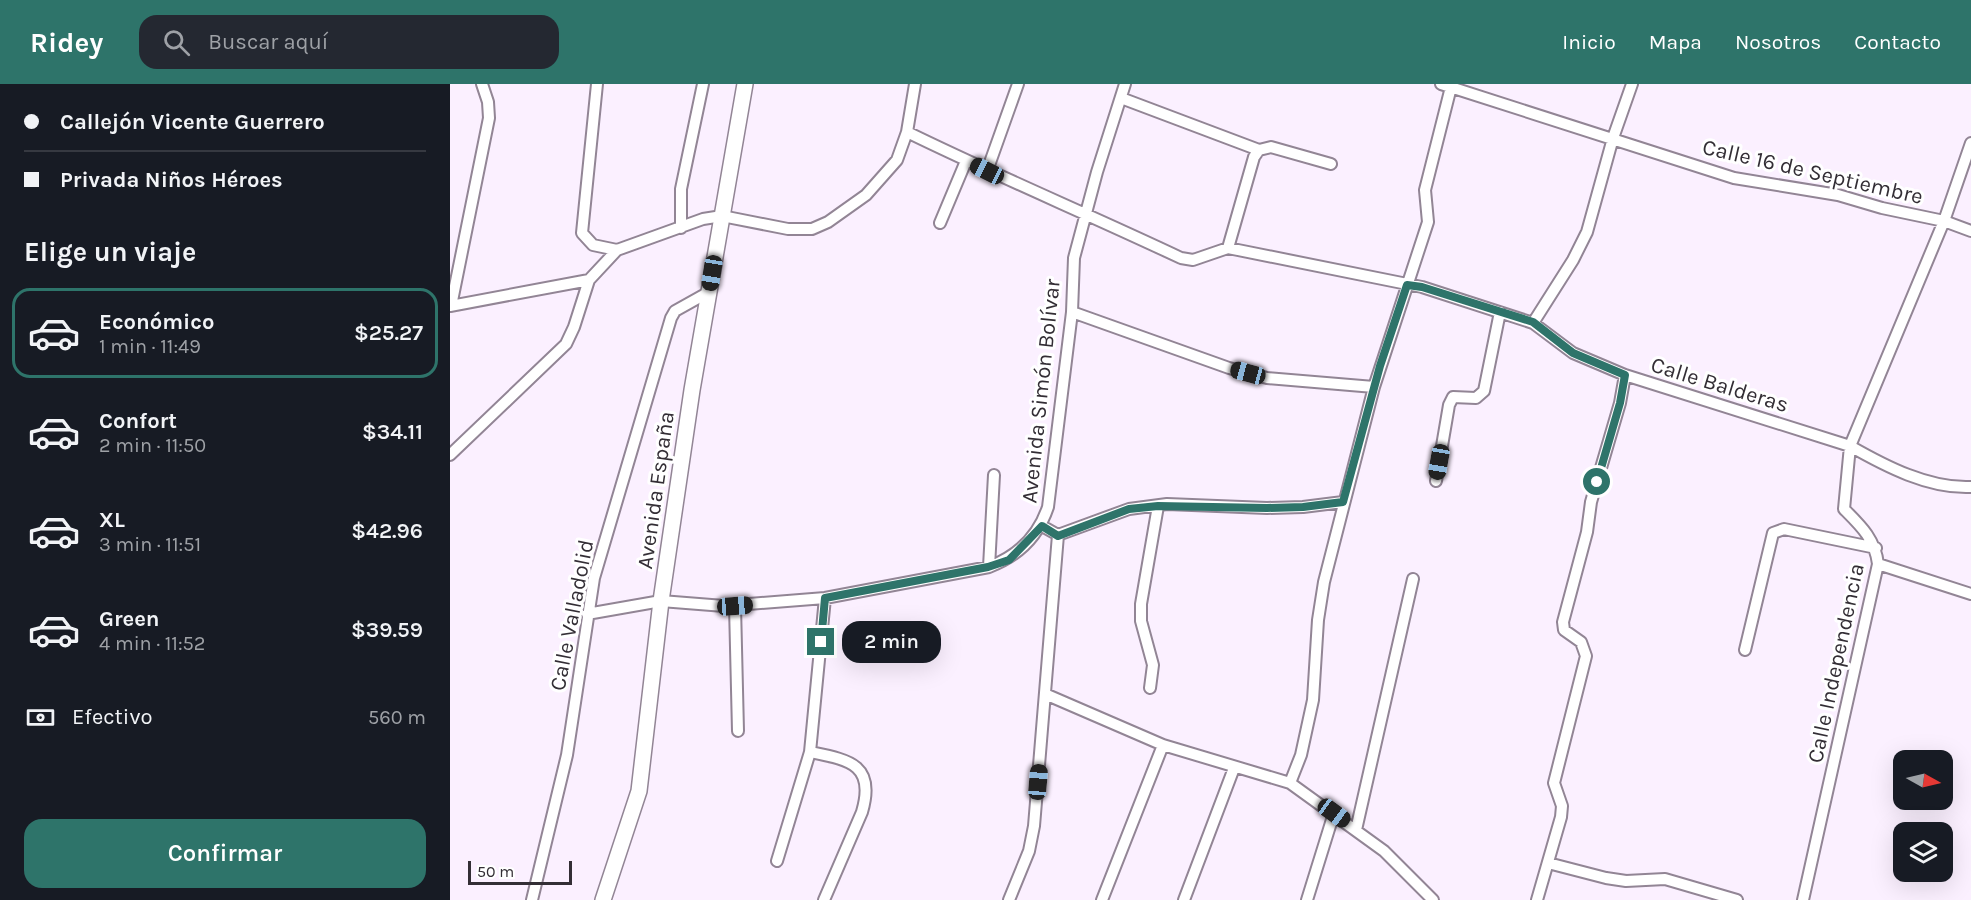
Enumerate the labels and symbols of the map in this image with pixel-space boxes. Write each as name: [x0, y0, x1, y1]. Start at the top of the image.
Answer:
street label: Calle 16 de Septiembre: [1700, 134, 1926, 210]
car: [967, 155, 1007, 187]
car: [700, 254, 724, 292]
street label: Avenida Simón Bolívar: [1016, 278, 1066, 504]
street label: Calle Balderas: [1648, 352, 1792, 418]
car: [1228, 360, 1268, 386]
street label: Avenida España: [632, 410, 680, 571]
car: [1427, 443, 1451, 481]
route start: [1583, 468, 1610, 495]
street label: Calle Valladolid: [545, 537, 599, 693]
street label: Calle Independencia: [1802, 561, 1870, 765]
car: [716, 596, 754, 616]
callout: 2 min: [842, 621, 941, 663]
route end: [807, 628, 834, 655]
north arrow: [1893, 750, 1953, 810]
car: [1027, 763, 1049, 801]
car: [1314, 795, 1354, 831]
scale bar: [468, 858, 572, 886]

